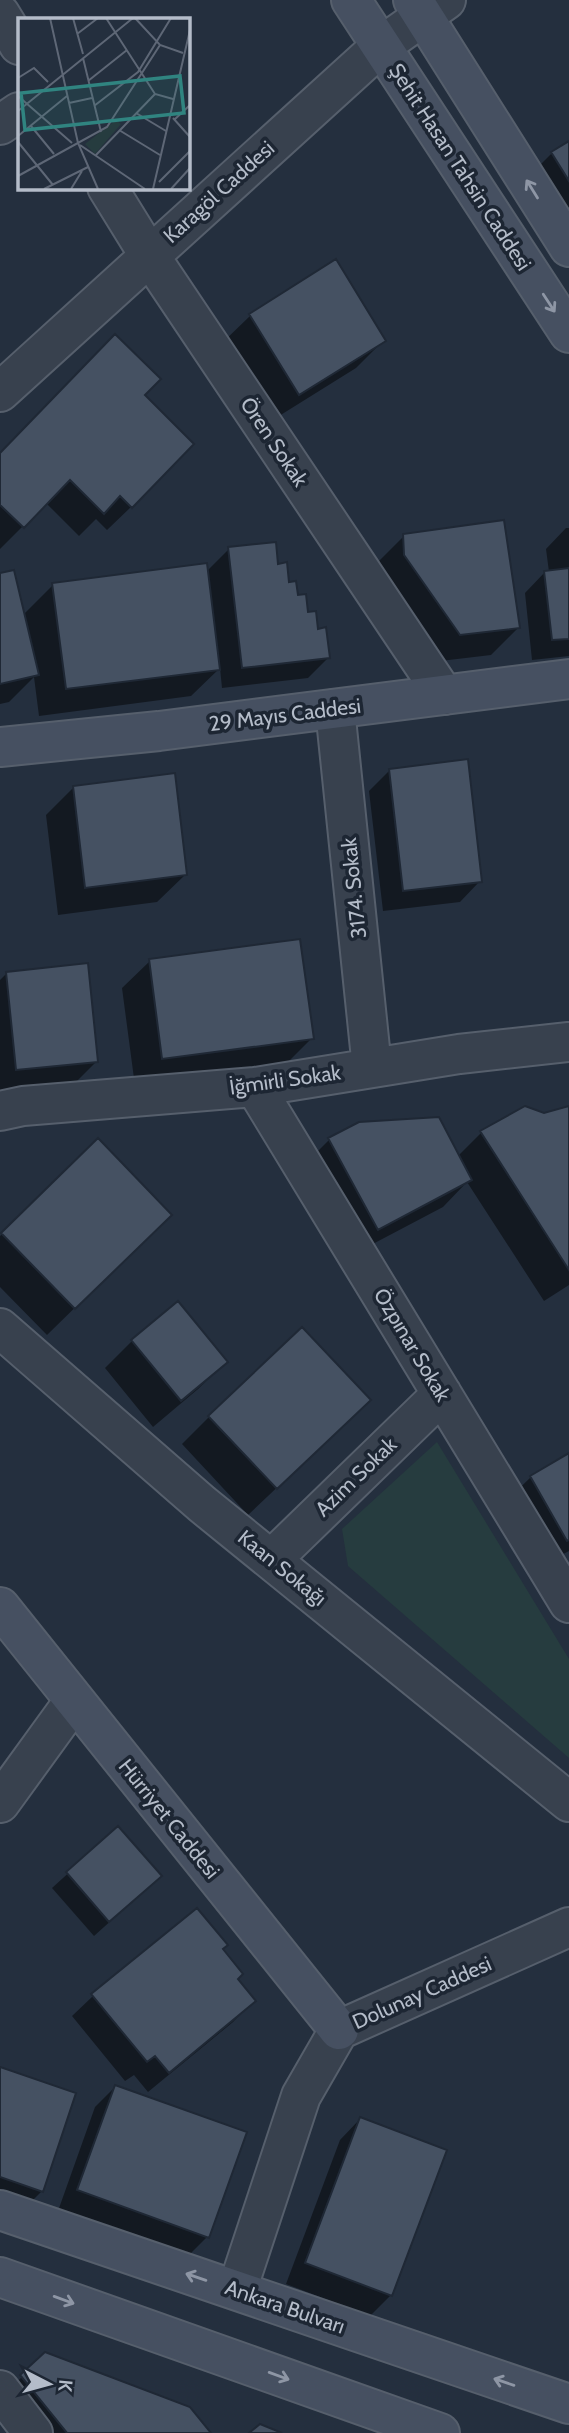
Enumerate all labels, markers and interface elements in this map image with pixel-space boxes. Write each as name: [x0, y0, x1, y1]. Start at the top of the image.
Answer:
inset map: [18, 18, 189, 189]
street label: Şehit Hasan Tahsin Caddesi: [384, 59, 537, 275]
street label: Karagöl Caddesi: [158, 135, 279, 248]
one-way arrow: [525, 180, 540, 199]
one-way arrow: [542, 293, 557, 312]
street label: Ören Sokak: [235, 392, 314, 492]
street label: 29 Mayıs Caddesi: [208, 693, 362, 736]
street label: 3174. Sokak: [336, 836, 371, 940]
street label: İğmirli Sokak: [228, 1059, 343, 1100]
street label: Özpınar Sokak: [369, 1283, 456, 1406]
street label: Azim Sokak: [310, 1431, 402, 1521]
street label: Kaan Sokağı: [233, 1524, 332, 1611]
street label: Hürriyet Caddesi: [114, 1754, 225, 1883]
street label: Dolunay Caddesi: [348, 1951, 495, 2034]
one-way arrow: [186, 2270, 208, 2282]
street label: Ankara Bulvarı: [222, 2274, 348, 2339]
one-way arrow: [53, 2294, 75, 2307]
north arrow: [14, 2349, 84, 2419]
one-way arrow: [267, 2371, 289, 2383]
one-way arrow: [494, 2375, 516, 2387]
text: K: [53, 2379, 77, 2393]

